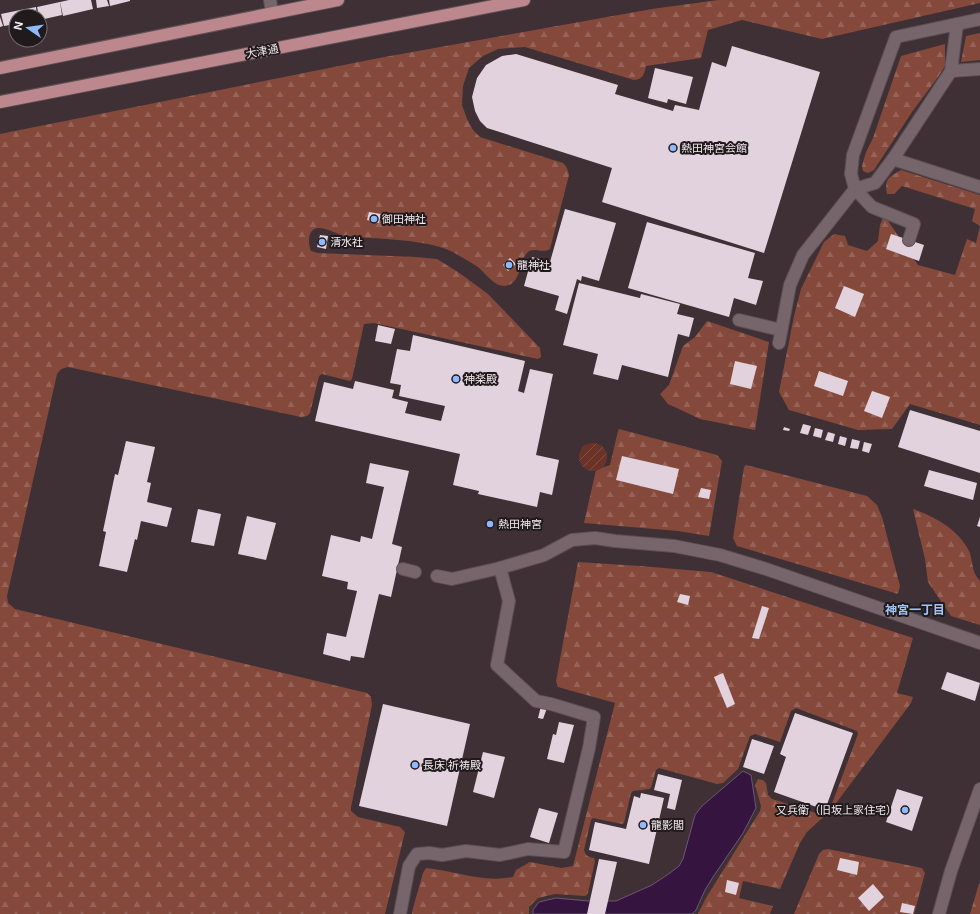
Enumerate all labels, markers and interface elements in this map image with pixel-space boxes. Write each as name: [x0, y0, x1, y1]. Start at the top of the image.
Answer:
north arrow: [8, 8, 48, 48]
text: N: [10, 20, 26, 31]
street label: 大津通: [244, 41, 280, 61]
place label: 熱田神宮会館: [681, 141, 747, 155]
marker: 熱田神宮会館: [668, 143, 678, 153]
place label: 御田神社: [381, 212, 426, 226]
marker: 御田神社: [369, 214, 379, 224]
place label: 清水社: [330, 235, 363, 249]
marker: 清水社: [317, 237, 327, 247]
place label: 龍神社: [517, 258, 550, 272]
marker: 龍神社: [504, 260, 514, 270]
place label: 神楽殿: [464, 372, 497, 386]
marker: 神楽殿: [451, 374, 461, 384]
place label: 熱田神宮: [498, 517, 542, 531]
marker: 熱田神宮: [485, 519, 495, 529]
district label: 神宮一丁目: [885, 602, 945, 617]
place label: 長床 祈祷殿: [423, 758, 481, 772]
marker: 長床 祈祷殿: [410, 760, 420, 770]
place label: 又兵衛（旧坂上家住宅）: [776, 803, 897, 817]
marker: 又兵衛（旧坂上家住宅）: [900, 805, 910, 815]
place label: 龍影閣: [651, 818, 684, 832]
marker: 龍影閣: [638, 820, 648, 830]

